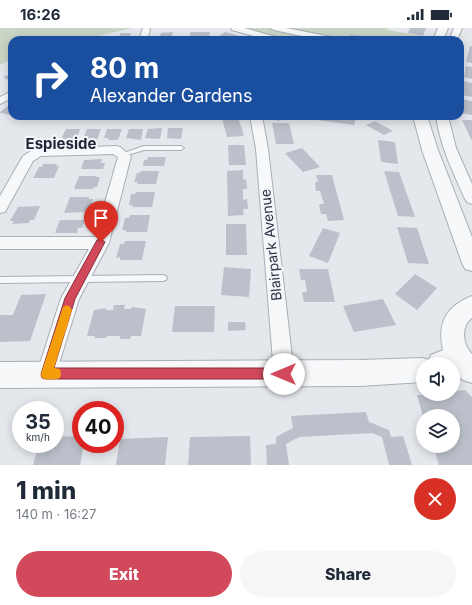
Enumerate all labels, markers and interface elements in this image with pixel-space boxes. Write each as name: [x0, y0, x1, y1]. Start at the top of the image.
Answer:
text: 16:26: [20, 5, 60, 24]
text: 80 m: [90, 51, 159, 85]
icon: right: [24, 52, 76, 104]
text: Alexander Gardens: [90, 85, 252, 106]
district label: Espieside: [26, 134, 96, 153]
street label: Blairpark Avenue: [256, 188, 285, 302]
pin: [84, 201, 118, 242]
icon: arrive: [90, 207, 112, 229]
position arrow: [263, 353, 305, 395]
map controls: [416, 357, 460, 453]
button: sound: [416, 357, 460, 401]
speed limit sign: 40: [72, 401, 124, 453]
button: layers: [416, 409, 460, 453]
text: 35: [25, 410, 51, 434]
text: km/h: [26, 431, 50, 443]
text: 1 min: [16, 476, 76, 505]
button: close: [414, 478, 456, 520]
text: 140 m · 16:27: [16, 506, 96, 522]
button: Exit: [16, 551, 232, 597]
button: Share: [240, 551, 456, 597]

